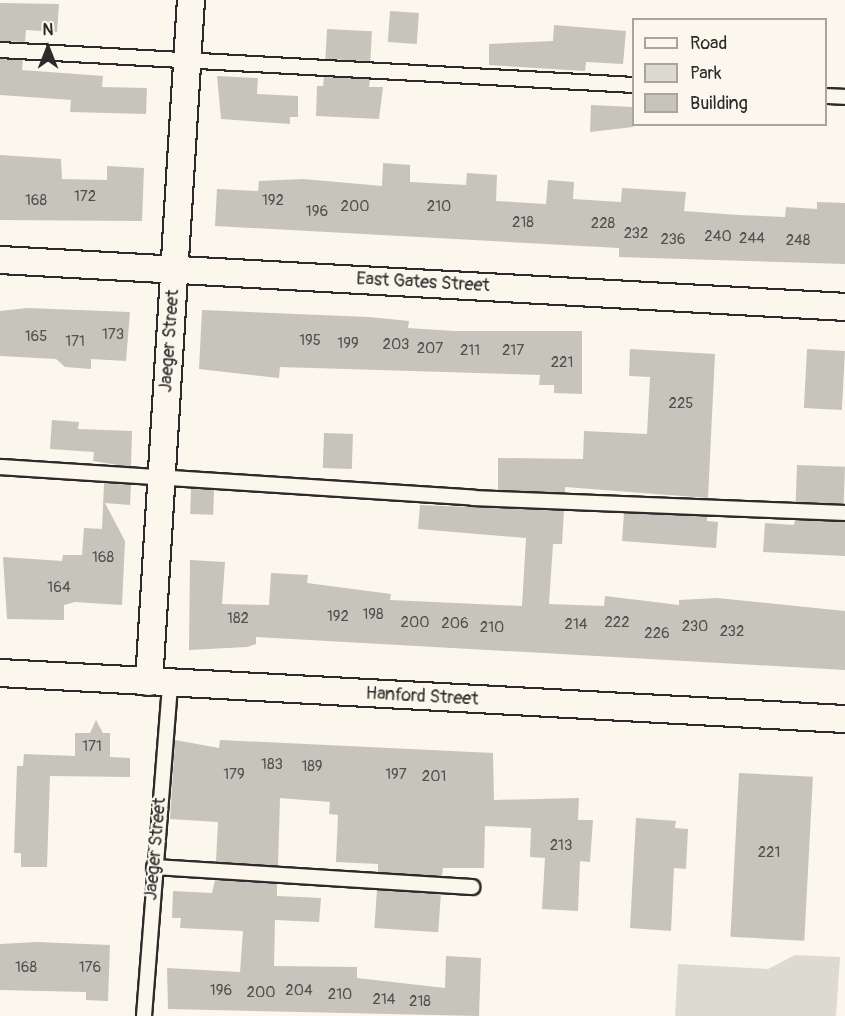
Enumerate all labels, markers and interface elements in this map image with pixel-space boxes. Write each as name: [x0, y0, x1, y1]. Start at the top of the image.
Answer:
north arrow: [18, 18, 78, 78]
legend: [632, 18, 827, 126]
text: N: [43, 20, 53, 40]
text: Road: [690, 32, 727, 55]
text: Park: [690, 62, 722, 85]
text: Building: [690, 92, 748, 115]
house number: 172: [74, 188, 96, 206]
house number: 168: [25, 192, 47, 210]
house number: 192: [262, 192, 284, 210]
house number: 200: [341, 198, 369, 216]
house number: 210: [427, 198, 451, 216]
house number: 196: [306, 203, 328, 221]
house number: 218: [512, 214, 534, 232]
house number: 228: [591, 215, 615, 233]
house number: 232: [624, 225, 648, 243]
house number: 240: [704, 228, 732, 246]
house number: 244: [739, 230, 765, 248]
house number: 236: [660, 231, 686, 249]
house number: 248: [786, 232, 810, 250]
street label: East Gates Street: [356, 269, 490, 297]
street label: Jaeger Street: [156, 289, 184, 393]
house number: 173: [102, 326, 124, 344]
house number: 165: [25, 328, 47, 346]
house number: 195: [299, 332, 321, 350]
house number: 171: [65, 333, 85, 351]
house number: 199: [337, 335, 359, 353]
house number: 203: [383, 336, 409, 354]
house number: 207: [417, 340, 443, 358]
house number: 211: [460, 342, 480, 360]
house number: 217: [502, 342, 524, 360]
house number: 221: [551, 354, 573, 372]
house number: 225: [669, 395, 693, 413]
house number: 168: [92, 549, 114, 567]
house number: 164: [47, 579, 71, 597]
house number: 198: [362, 606, 384, 624]
house number: 192: [327, 608, 349, 626]
house number: 182: [227, 610, 249, 628]
house number: 200: [401, 614, 429, 632]
house number: 222: [604, 614, 630, 632]
house number: 206: [441, 615, 469, 633]
house number: 214: [565, 616, 587, 634]
house number: 230: [682, 618, 708, 636]
house number: 210: [480, 619, 504, 637]
house number: 232: [720, 623, 744, 641]
house number: 226: [644, 625, 670, 643]
street label: Hanford Street: [365, 683, 479, 711]
house number: 171: [82, 738, 102, 756]
house number: 183: [261, 756, 283, 774]
house number: 189: [301, 758, 323, 776]
house number: 179: [223, 766, 245, 784]
house number: 197: [385, 766, 407, 784]
house number: 201: [422, 768, 446, 786]
street label: Jaeger Street: [141, 797, 171, 901]
house number: 213: [550, 837, 572, 855]
house number: 221: [758, 844, 780, 862]
house number: 168: [15, 959, 37, 977]
house number: 176: [79, 959, 101, 977]
house number: 196: [210, 982, 232, 1000]
house number: 204: [285, 982, 313, 1000]
house number: 200: [247, 984, 275, 1002]
house number: 210: [328, 986, 352, 1004]
house number: 214: [373, 991, 395, 1009]
house number: 218: [409, 993, 431, 1011]

